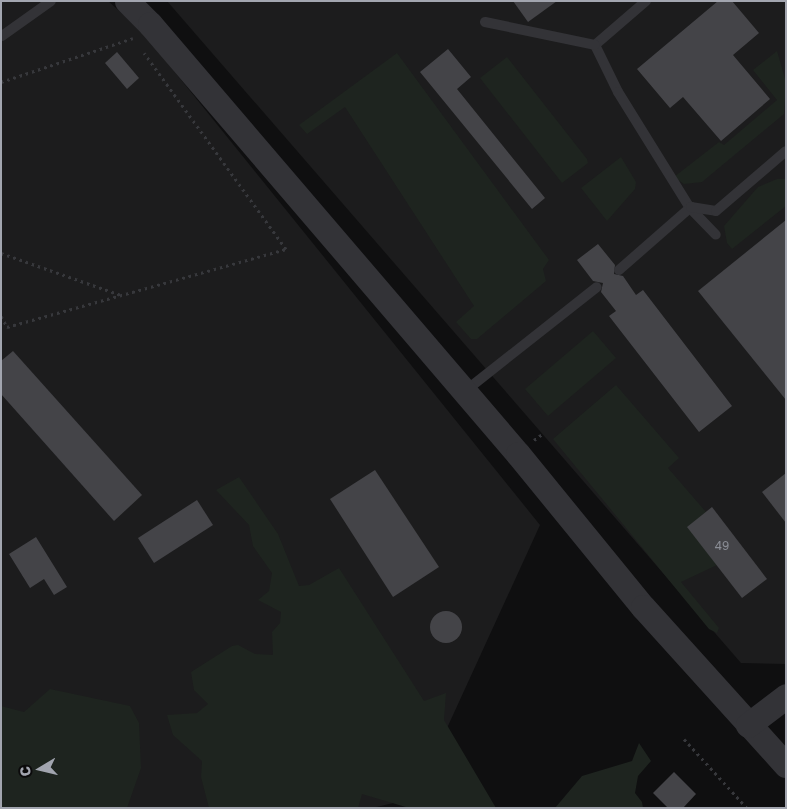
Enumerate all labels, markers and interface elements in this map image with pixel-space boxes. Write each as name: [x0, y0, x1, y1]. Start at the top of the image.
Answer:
house number: 49: [715, 539, 729, 553]
north arrow: [15, 744, 65, 794]
text: С: [16, 765, 34, 778]

